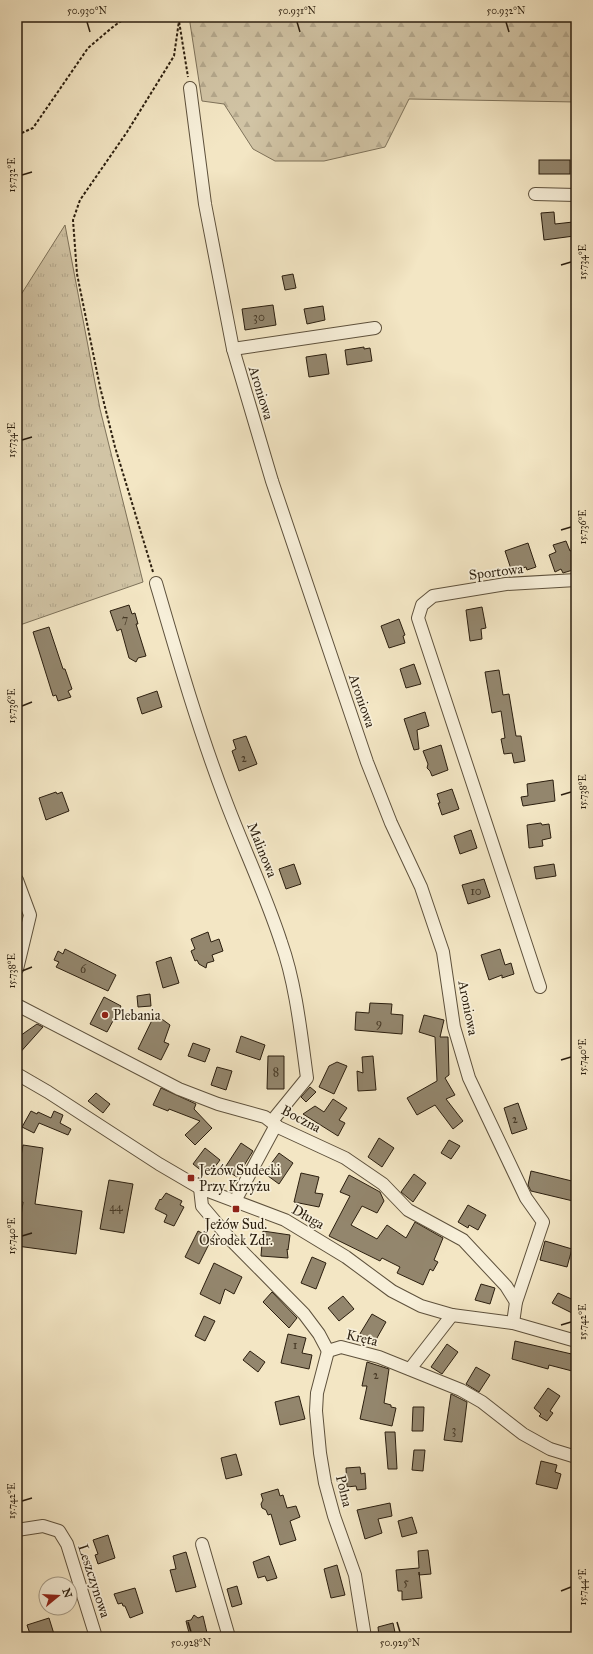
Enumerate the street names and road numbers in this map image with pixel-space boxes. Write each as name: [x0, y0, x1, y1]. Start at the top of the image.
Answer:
street label: Aroniowa: [244, 363, 277, 422]
street label: Sportowa: [468, 560, 524, 584]
street label: Aroniowa: [345, 671, 379, 730]
street label: Malinowa: [243, 820, 281, 880]
street label: Aroniowa: [454, 978, 482, 1037]
street label: Boczna: [278, 1102, 324, 1136]
street label: Długa: [289, 1201, 327, 1233]
street label: Kręta: [345, 1326, 379, 1350]
street label: Polna: [332, 1473, 356, 1509]
street label: Leszczynowa: [74, 1542, 114, 1620]

